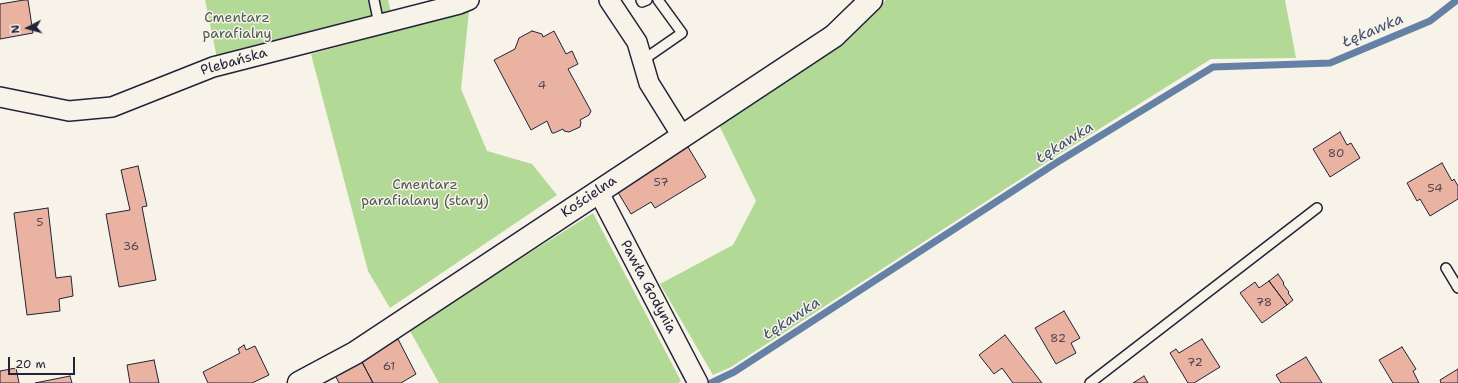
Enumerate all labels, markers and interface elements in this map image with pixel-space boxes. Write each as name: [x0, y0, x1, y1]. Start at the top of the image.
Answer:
north arrow: [8, 8, 48, 48]
park label: Cmentarz parafialny: [202, 10, 272, 42]
water label: Łękawka: [1340, 10, 1406, 52]
text: N: [8, 24, 23, 34]
street label: Plebańska: [199, 44, 269, 80]
house number: 4: [538, 79, 546, 93]
water label: Łękawka: [1033, 118, 1097, 168]
house number: 80: [1328, 147, 1344, 161]
street label: Kościelna: [558, 172, 620, 222]
house number: 57: [653, 176, 669, 190]
park label: Cmentarz parafialany (stary): [361, 177, 489, 210]
house number: 54: [1427, 182, 1443, 196]
house number: 5: [36, 216, 44, 230]
street label: Pawła Godynia: [616, 238, 680, 336]
house number: 36: [123, 240, 139, 254]
water label: Łękawka: [760, 294, 824, 344]
house number: 78: [1256, 296, 1272, 310]
house number: 82: [1050, 332, 1066, 346]
scale bar: [10, 349, 77, 375]
text: 20 m: [15, 356, 46, 372]
house number: 72: [1187, 356, 1203, 370]
house number: 61: [383, 360, 395, 374]

